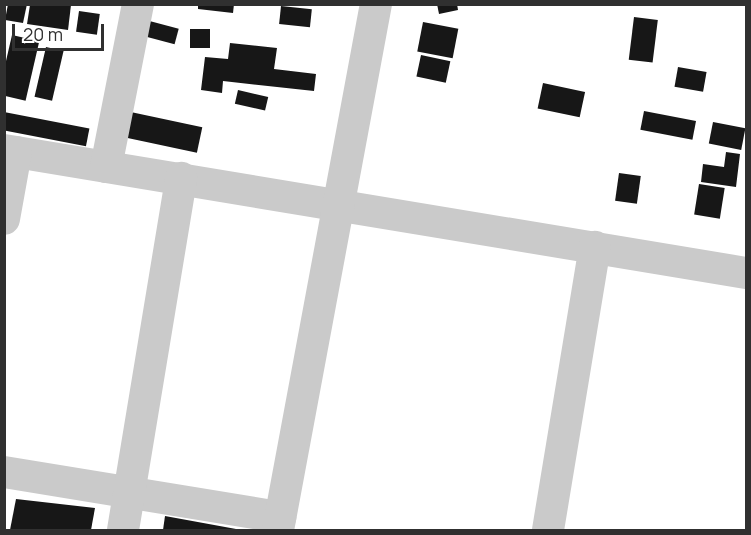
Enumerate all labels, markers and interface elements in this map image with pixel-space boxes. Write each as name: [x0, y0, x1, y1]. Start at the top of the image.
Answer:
scale bar: [15, 12, 106, 50]
text: 20 m: [23, 22, 63, 46]

